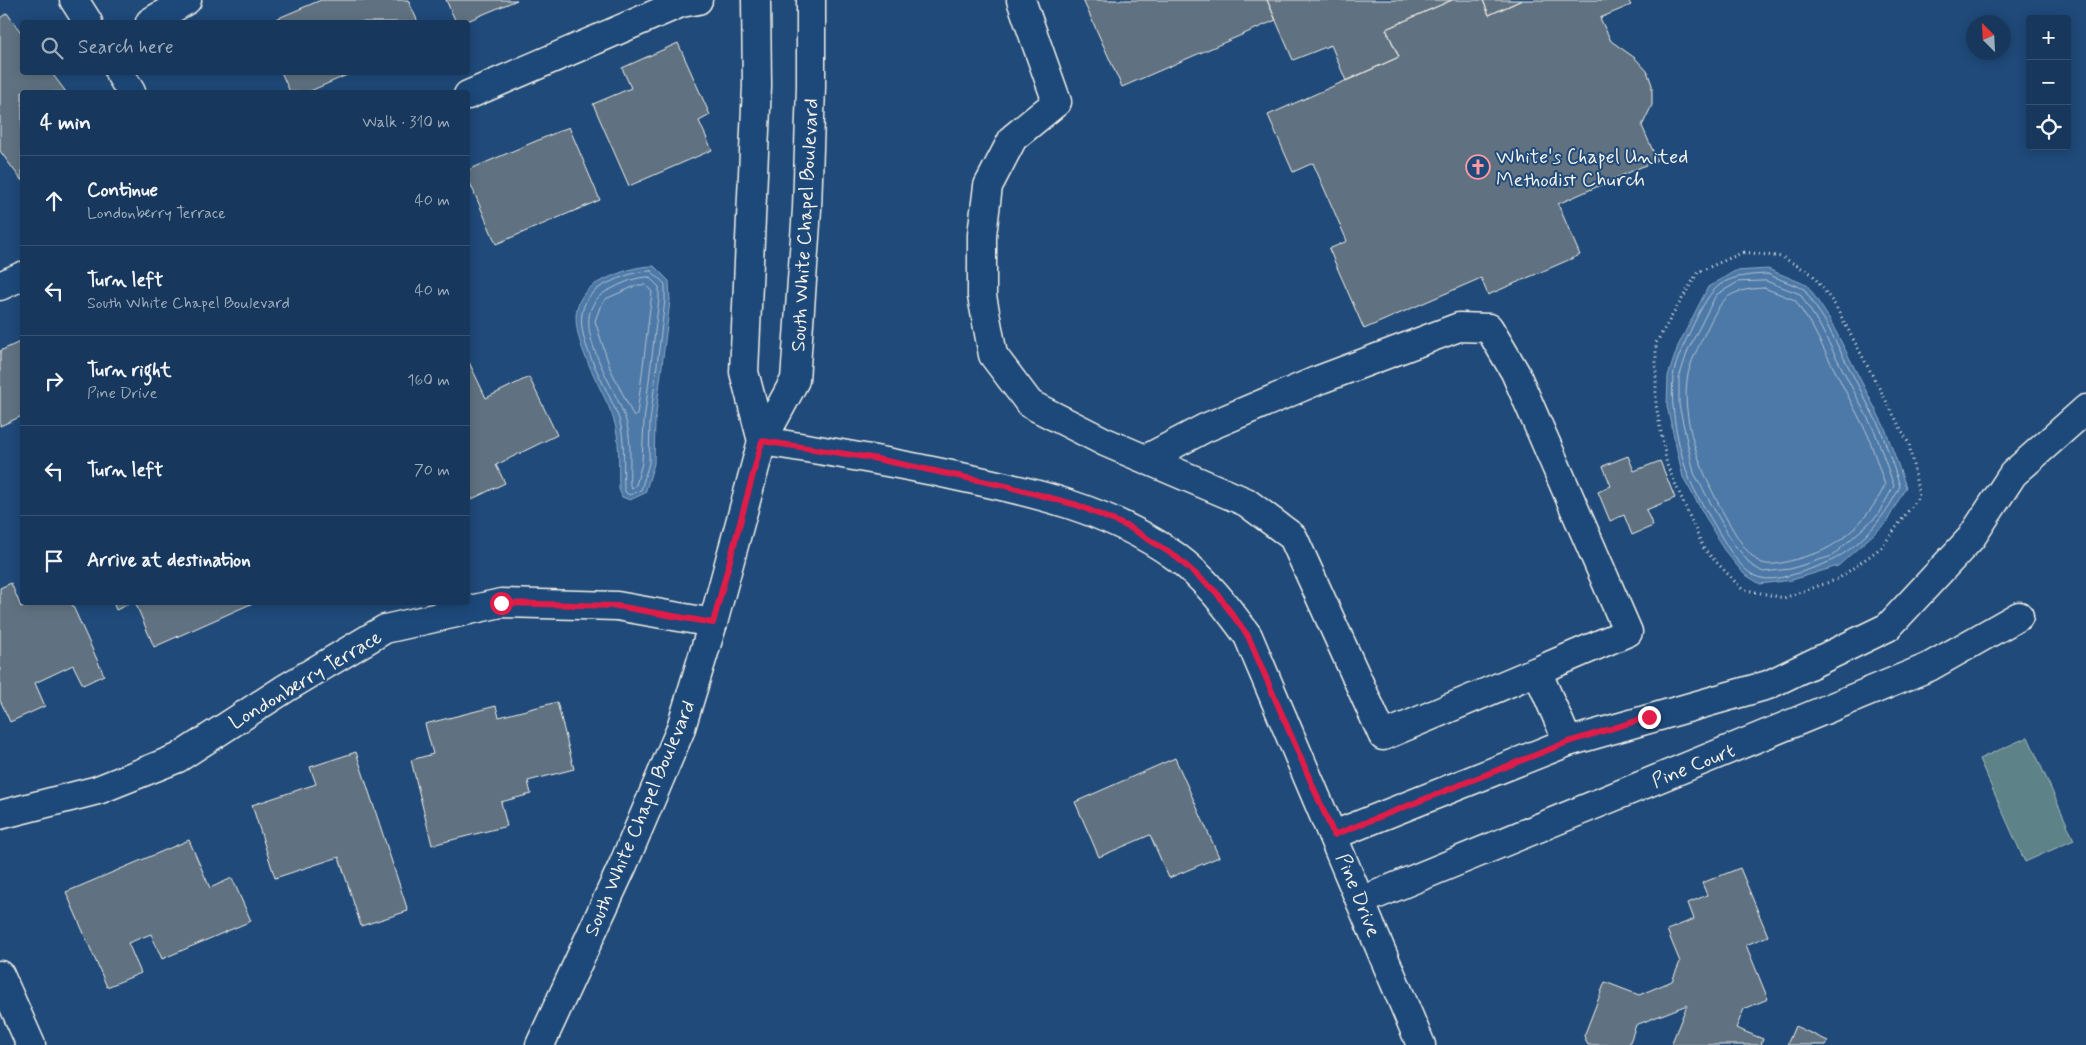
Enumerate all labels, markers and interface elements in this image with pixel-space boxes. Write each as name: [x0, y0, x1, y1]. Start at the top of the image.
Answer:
north arrow: [1966, 15, 2011, 60]
map controls: [2026, 15, 2071, 150]
button: +: [2026, 15, 2071, 60]
search box: [20, 20, 470, 75]
icon: search: [38, 34, 66, 62]
text: Search here: [78, 35, 174, 60]
button: −: [2026, 60, 2071, 105]
street label: South White Chapel Boulevard: [785, 98, 826, 352]
button: locate: [2026, 105, 2071, 150]
text: 4 min: [40, 109, 91, 137]
text: Walk · 310 m: [362, 112, 450, 133]
place label: White's Chapel United Methodist Church: [1496, 144, 1688, 194]
church icon: White's Chapel United Methodist Church: [1465, 154, 1491, 180]
text: Continue: [87, 178, 158, 203]
icon: ahead: [40, 187, 68, 215]
text: 40 m: [414, 190, 450, 211]
text: Londonberry Terrace: [87, 203, 226, 224]
text: Turn left: [87, 268, 163, 293]
icon: left: [40, 277, 68, 305]
text: 40 m: [414, 280, 450, 301]
text: South White Chapel Boulevard: [87, 293, 290, 314]
text: Turn right: [87, 358, 171, 383]
icon: right: [40, 367, 68, 395]
text: 160 m: [407, 370, 450, 391]
text: Pine Drive: [87, 383, 157, 404]
icon: left: [40, 457, 68, 485]
text: Turn left: [87, 458, 163, 483]
text: 70 m: [414, 460, 450, 481]
icon: arrive: [40, 547, 68, 575]
text: Arrive at destination: [87, 548, 251, 573]
route start: [490, 592, 513, 615]
street label: Londonberry Terrace: [224, 624, 387, 737]
street label: South White Chapel Boulevard: [578, 697, 702, 941]
route end: [1638, 706, 1661, 729]
street label: Pine Court: [1648, 738, 1739, 795]
street label: Pine Drive: [1329, 850, 1387, 942]

